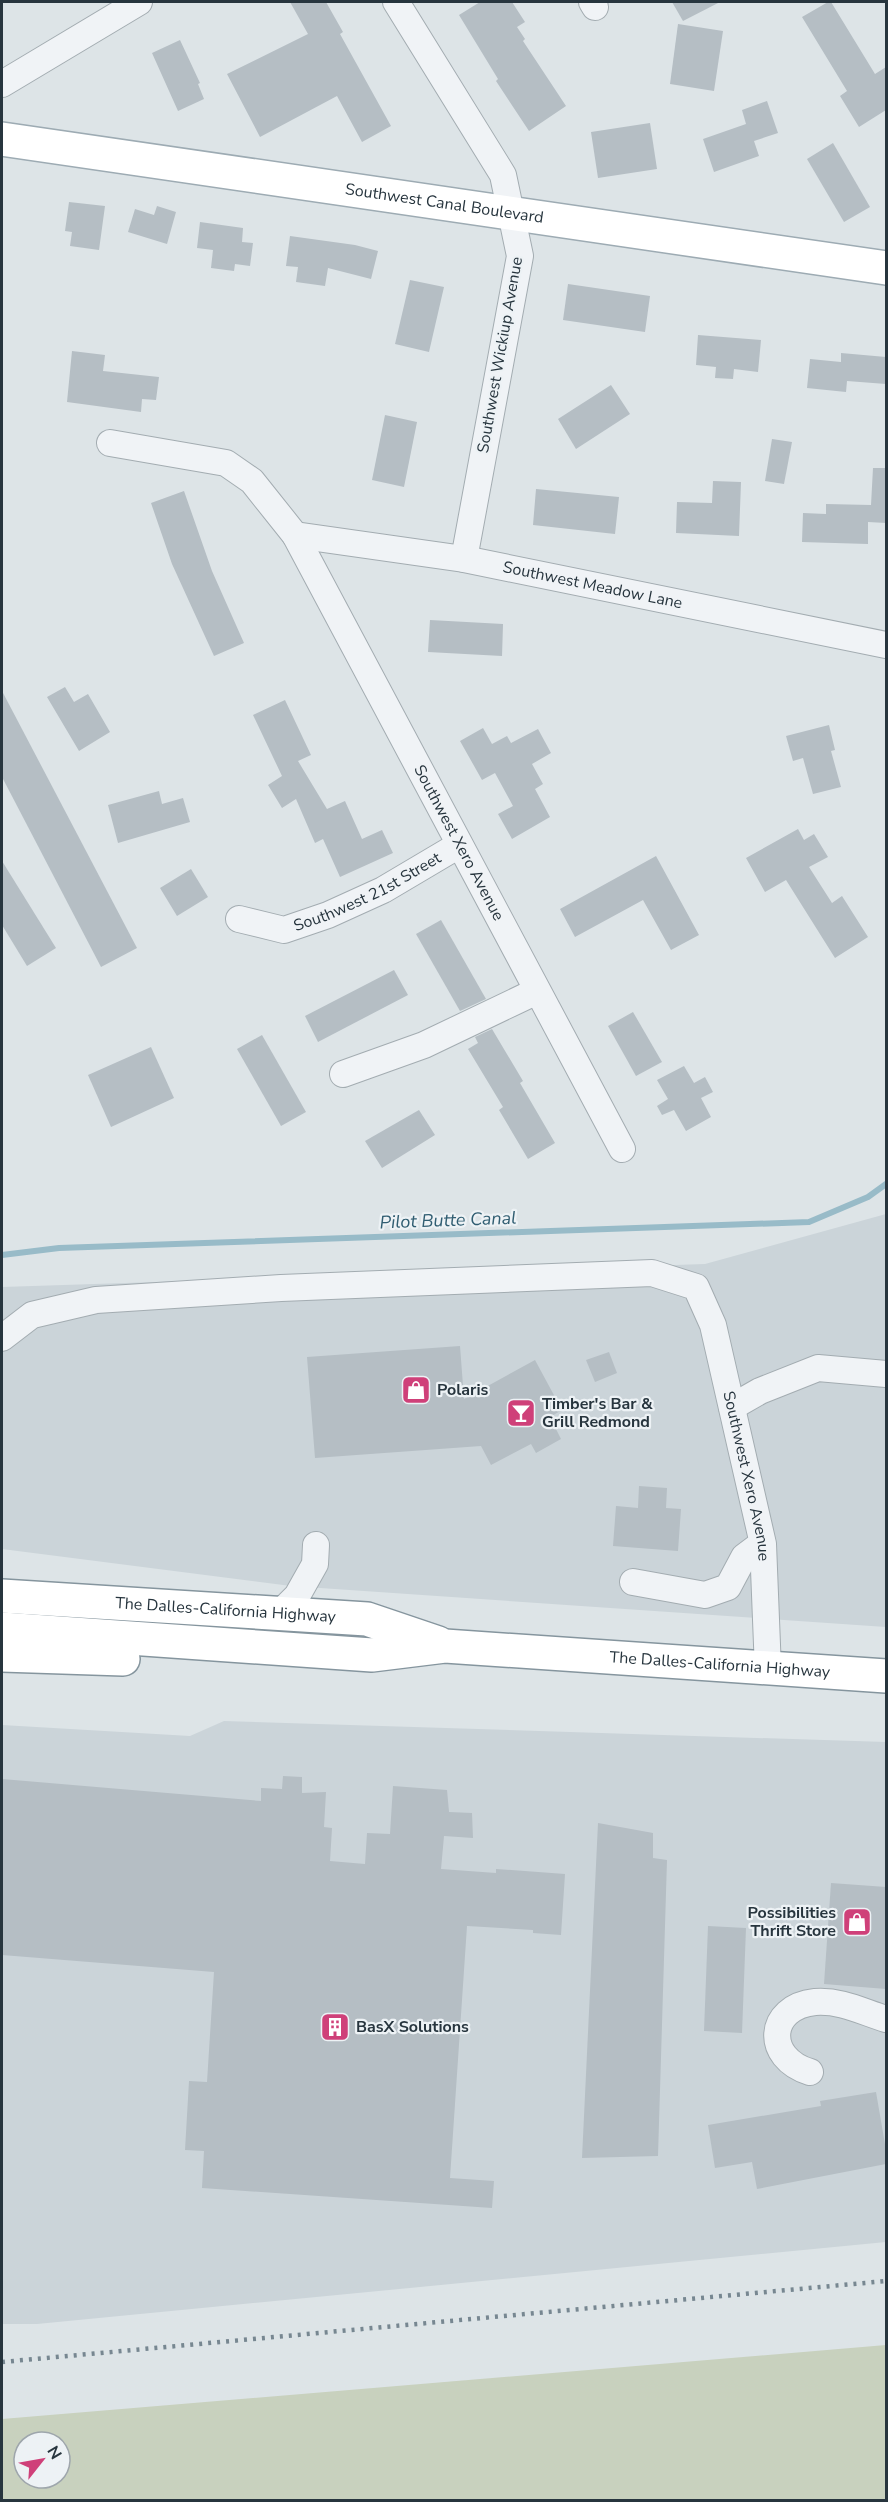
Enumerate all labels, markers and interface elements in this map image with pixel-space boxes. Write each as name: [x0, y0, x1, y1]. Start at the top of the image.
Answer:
street label: Southwest Canal Boulevard: [344, 178, 545, 229]
street label: Southwest Wickiup Avenue: [472, 255, 528, 455]
street label: Southwest Meadow Lane: [501, 556, 684, 614]
street label: Southwest Xero Avenue: [408, 761, 509, 924]
street label: Southwest 21st Street: [291, 847, 445, 937]
water label: Pilot Butte Canal: [379, 1206, 517, 1234]
shop icon: Polaris: [400, 1374, 432, 1406]
place label: Polaris: [437, 1379, 488, 1401]
street label: Southwest Xero Avenue: [717, 1389, 775, 1562]
place label: Timber's Bar & Grill Redmond: [542, 1393, 653, 1433]
bar icon: Timber's Bar & Grill Redmond: [505, 1397, 537, 1429]
street label: The Dalles-California Highway: [115, 1592, 337, 1628]
street label: The Dalles-California Highway: [609, 1646, 832, 1683]
place label: Possibilities Thrift Store: [747, 1902, 836, 1942]
shop icon: Possibilities Thrift Store: [841, 1906, 873, 1938]
building icon: BasX Solutions: [319, 2011, 351, 2043]
place label: BasX Solutions: [356, 2016, 469, 2038]
north arrow: [12, 2430, 72, 2490]
text: N: [41, 2442, 67, 2464]

